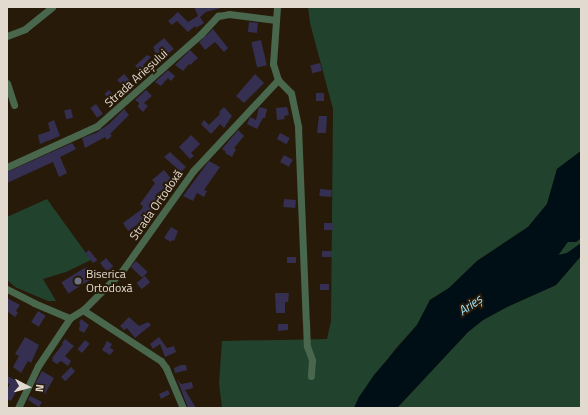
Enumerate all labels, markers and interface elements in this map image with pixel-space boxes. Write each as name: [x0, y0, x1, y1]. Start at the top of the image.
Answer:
street label: Strada Arieșului: [102, 46, 170, 110]
street label: Strada Ortodoxă: [126, 167, 186, 243]
place label: Biserica Ortodoxă: [86, 267, 133, 295]
marker: Biserica Ortodoxă: [73, 276, 83, 286]
water label: Arieș: [455, 291, 485, 319]
north arrow: [8, 367, 48, 407]
text: N: [32, 384, 48, 393]

